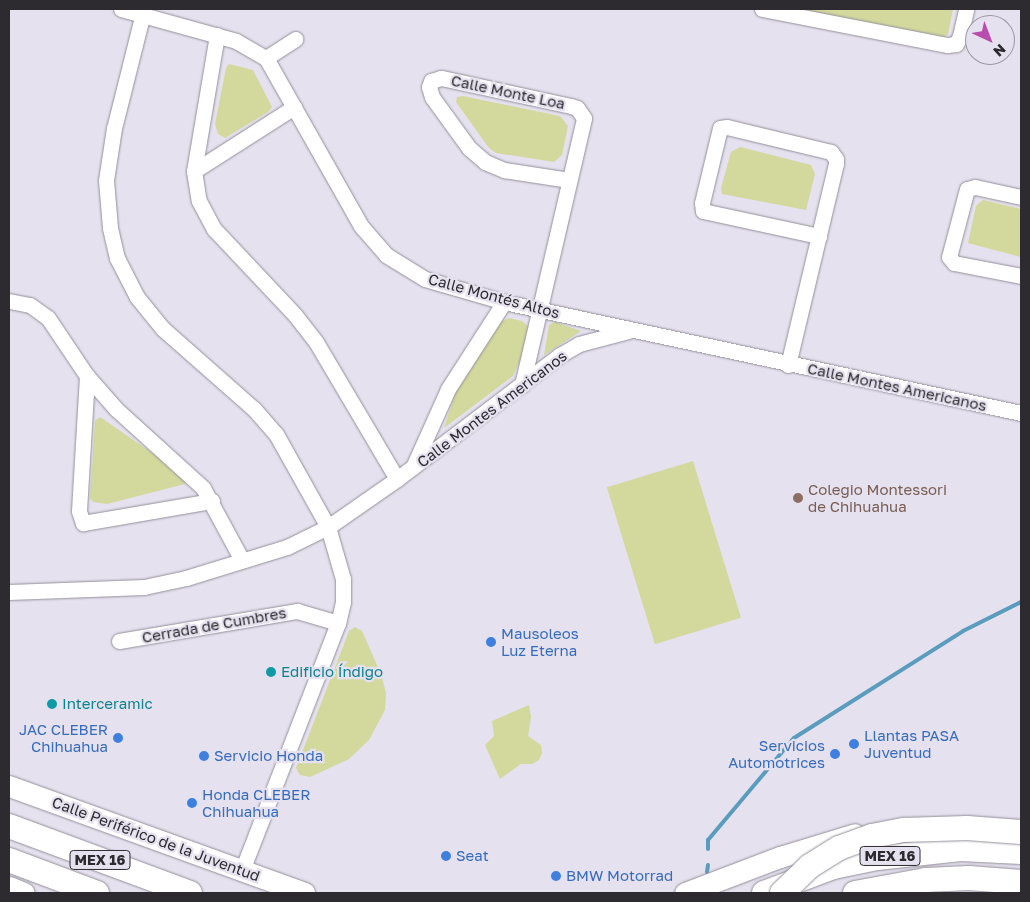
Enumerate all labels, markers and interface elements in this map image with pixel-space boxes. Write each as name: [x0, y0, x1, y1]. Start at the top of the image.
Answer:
north arrow: [965, 15, 1015, 65]
text: N: [990, 41, 1010, 60]
street label: Calle Monte Loa: [449, 71, 567, 113]
street label: Calle Montés Altos: [426, 270, 562, 322]
street label: Calle Montes Americanos: [414, 347, 570, 471]
street label: Calle Montes Americanos: [806, 359, 988, 415]
place label: Colegio Montessori de Chihuahua: [808, 480, 947, 515]
marker: Colegio Montessori de Chihuahua: [792, 492, 804, 504]
street label: Cerrada de Cumbres: [140, 603, 288, 647]
place label: Mausoleos Luz Eterna: [501, 624, 579, 659]
marker: Mausoleos Luz Eterna: [485, 636, 497, 648]
place label: Edificio Índigo: [281, 663, 383, 681]
marker: Edificio Índigo: [265, 666, 277, 678]
place label: Interceramic: [62, 695, 153, 713]
marker: Interceramic: [46, 698, 58, 710]
place label: JAC CLEBER Chihuahua: [19, 720, 108, 755]
place label: Llantas PASA Juventud: [864, 726, 959, 761]
marker: JAC CLEBER Chihuahua: [112, 732, 124, 744]
place label: Servicios Automotrices: [728, 736, 825, 771]
marker: Llantas PASA Juventud: [848, 738, 860, 750]
place label: Servicio Honda: [214, 747, 323, 765]
marker: Servicios Automotrices: [829, 748, 841, 760]
marker: Servicio Honda: [198, 750, 210, 762]
place label: Honda CLEBER Chihuahua: [202, 785, 310, 820]
street label: Calle Periférico de la Juventud: [50, 793, 262, 885]
marker: Honda CLEBER Chihuahua: [186, 797, 198, 809]
road number: MEX 16: [859, 844, 921, 868]
place label: Seat: [456, 847, 489, 865]
road number: MEX 16: [69, 848, 131, 872]
marker: Seat: [440, 850, 452, 862]
place label: BMW Motorrad: [566, 867, 673, 885]
marker: BMW Motorrad: [550, 870, 562, 882]

